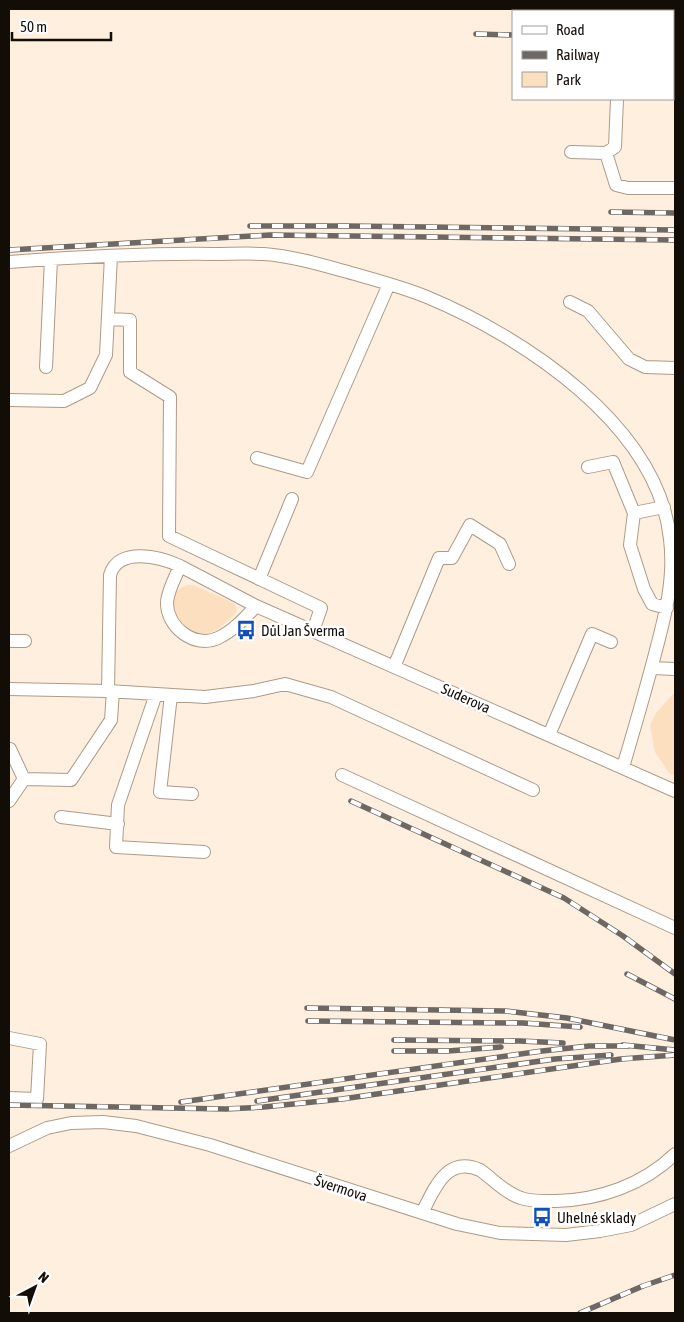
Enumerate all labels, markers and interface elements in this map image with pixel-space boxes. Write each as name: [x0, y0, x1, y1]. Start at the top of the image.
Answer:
scale bar: [12, 10, 111, 42]
legend: [512, 10, 674, 100]
text: 50 m: [20, 18, 47, 35]
text: Road: [556, 21, 585, 38]
text: Railway: [556, 46, 600, 63]
text: Park: [556, 71, 581, 88]
bus stop icon: Důl Jan Šverma: [235, 619, 257, 641]
place label: Důl Jan Šverma: [261, 622, 345, 639]
street label: Suderova: [439, 680, 493, 716]
street label: Švermova: [313, 1172, 369, 1204]
bus stop icon: Uhelné sklady: [531, 1206, 553, 1228]
place label: Uhelné sklady: [557, 1209, 636, 1226]
north arrow: [10, 1262, 60, 1312]
text: N: [35, 1268, 52, 1286]

